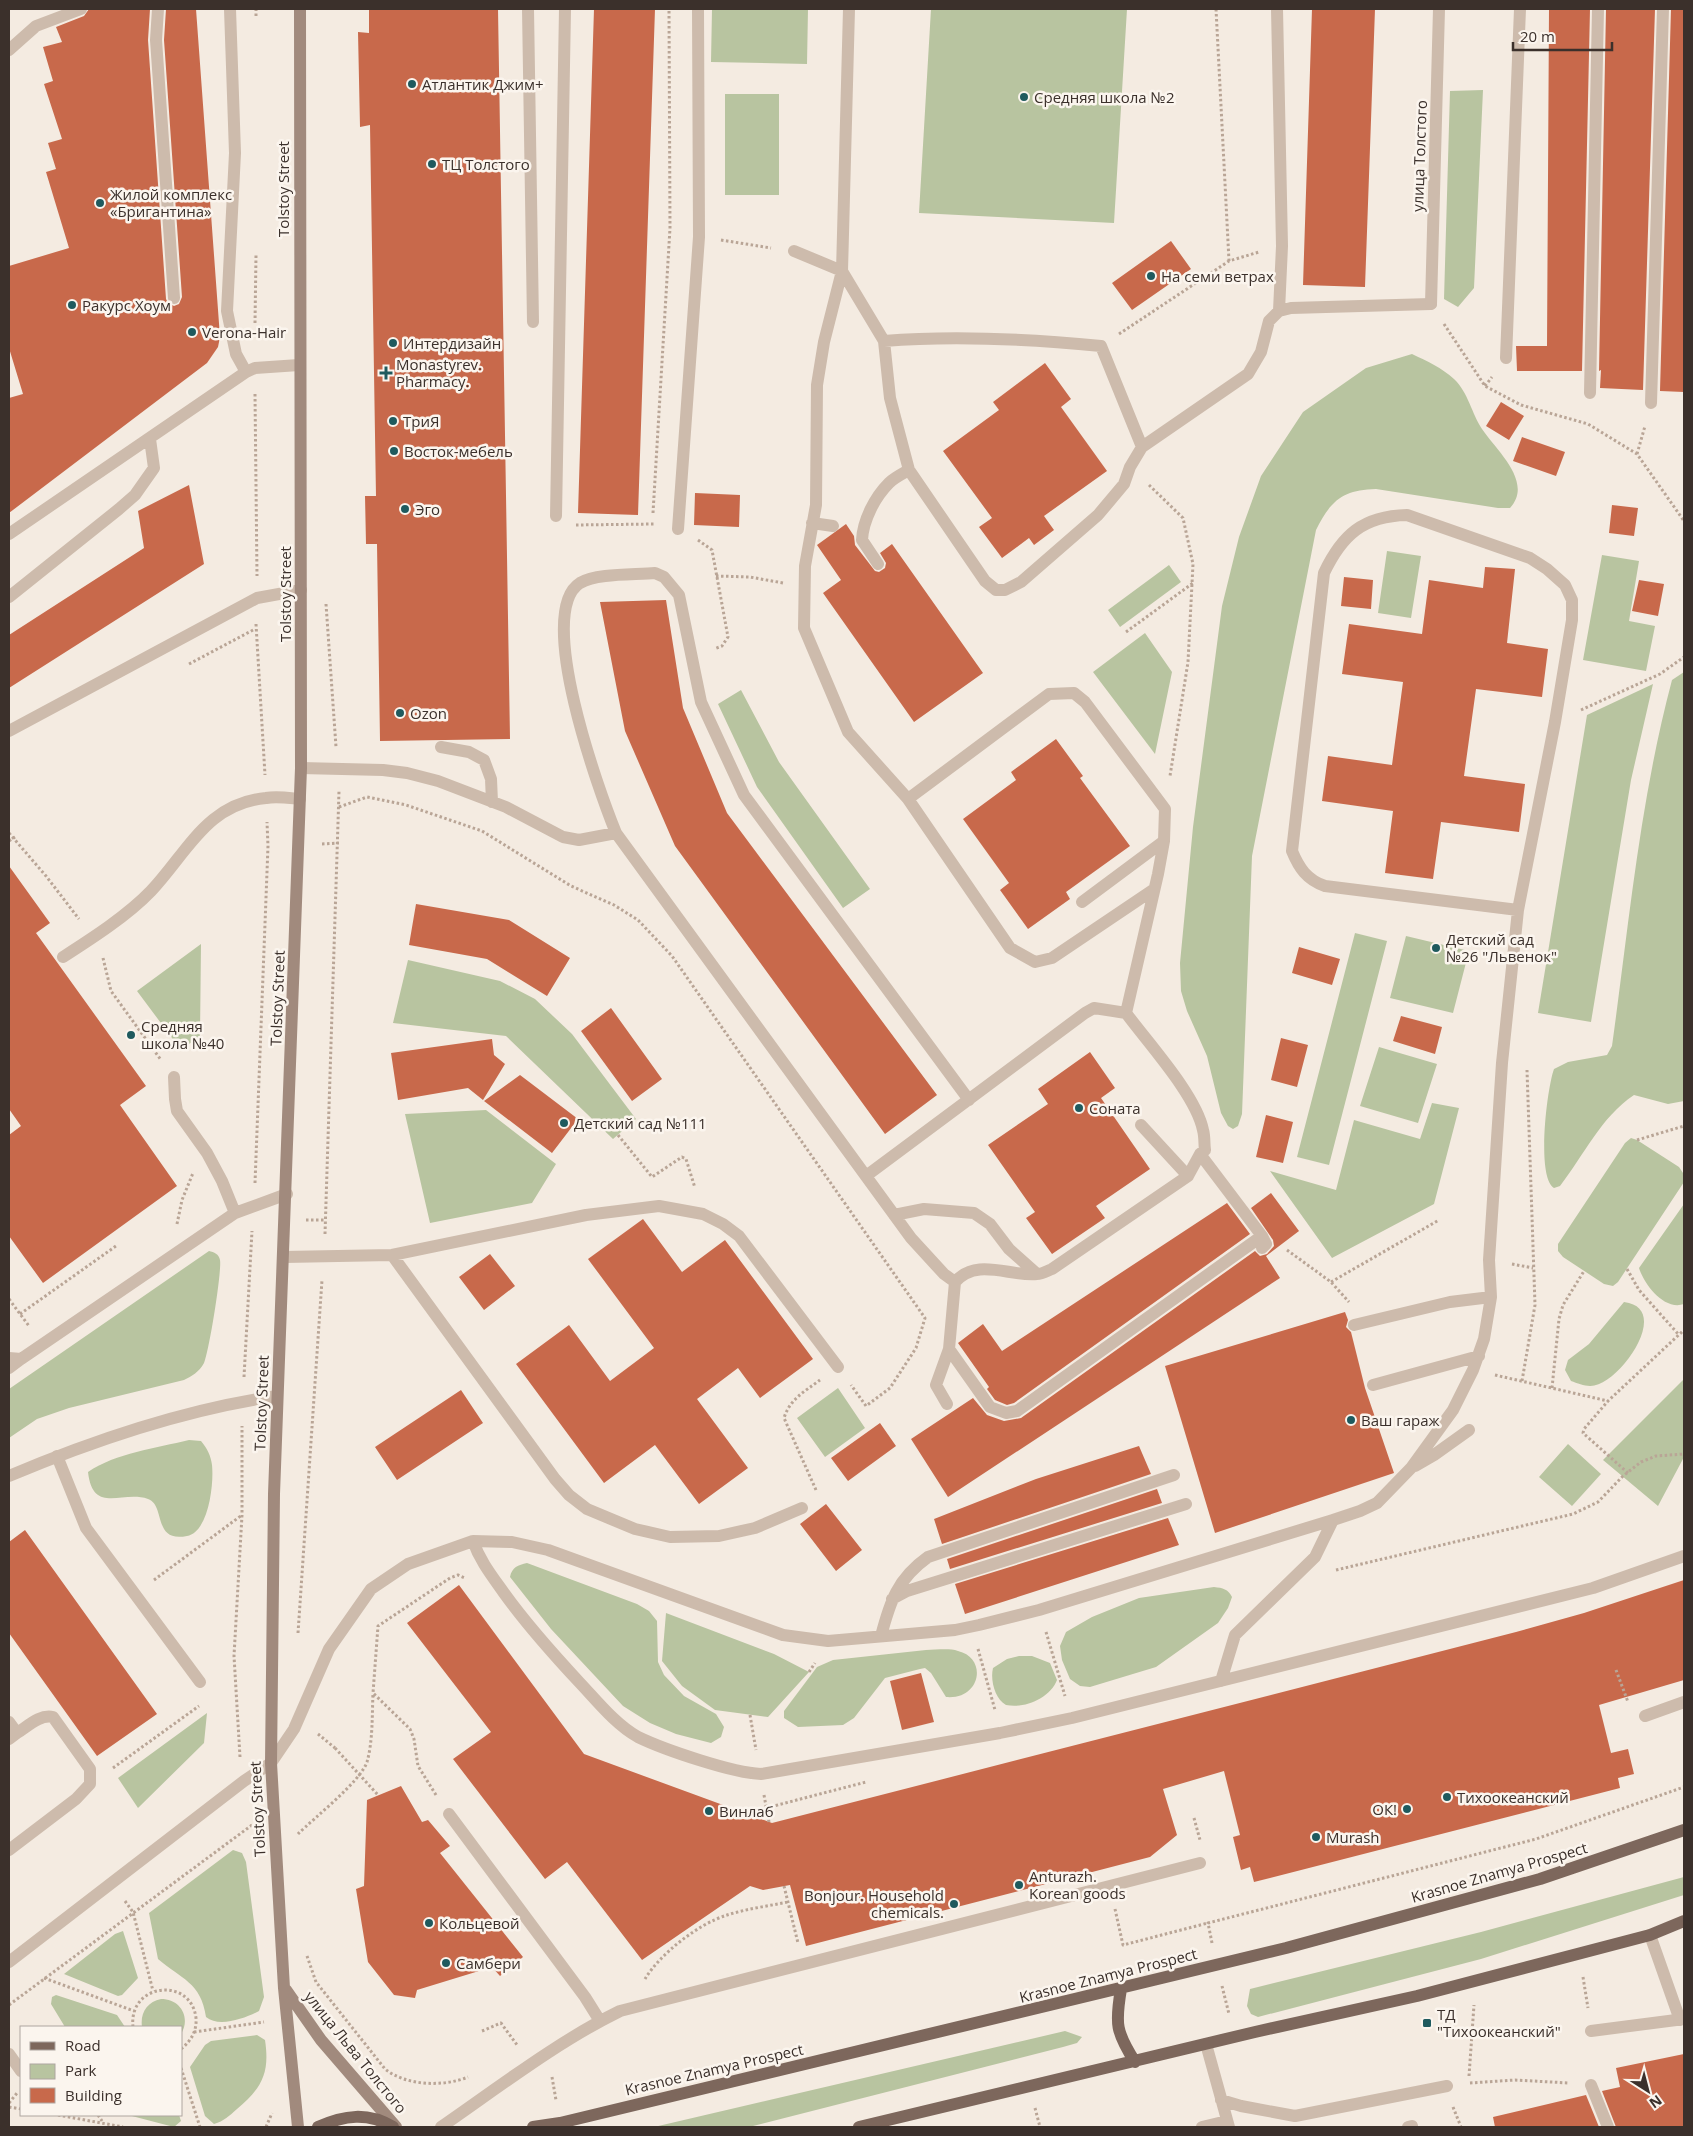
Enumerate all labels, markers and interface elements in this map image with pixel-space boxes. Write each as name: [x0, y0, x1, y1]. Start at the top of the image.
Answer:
scale bar: [1513, 20, 1612, 52]
text: 20 m: [1520, 26, 1555, 46]
place label: Атлантик Джим+: [422, 74, 544, 94]
marker: Атлантик Джим+: [406, 78, 418, 90]
place label: Средняя школа №2: [1034, 87, 1174, 107]
marker: Средняя школа №2: [1018, 91, 1030, 103]
street label: улица Толстого: [1407, 100, 1431, 212]
street label: Tolstoy Street: [273, 141, 293, 237]
place label: ТЦ Толстого: [442, 154, 530, 174]
marker: ТЦ Толстого: [426, 158, 438, 170]
place label: Жилой комплекс «Бригантина»: [110, 184, 232, 221]
marker: Жилой комплекс «Бригантина»: [94, 197, 106, 209]
place label: На семи ветрах: [1161, 266, 1274, 286]
marker: На семи ветрах: [1145, 270, 1157, 282]
place label: Ракурс Хоум: [82, 295, 171, 315]
marker: Ракурс Хоум: [66, 299, 78, 311]
place label: Verona-Hair: [202, 322, 286, 342]
marker: Verona-Hair: [186, 326, 198, 338]
place label: Интердизайн: [403, 333, 501, 353]
marker: Интердизайн: [387, 337, 399, 349]
place label: Monastyrev. Pharmacy.: [396, 354, 482, 391]
marker: Monastyrev. Pharmacy.: [380, 367, 392, 379]
place label: ТриЯ: [403, 411, 439, 431]
marker: ТриЯ: [387, 415, 399, 427]
place label: Восток-мебель: [404, 441, 513, 461]
marker: Восток-мебель: [388, 445, 400, 457]
place label: Эго: [415, 499, 440, 519]
marker: Эго: [399, 503, 411, 515]
street label: Tolstoy Street: [275, 546, 295, 642]
place label: Ozon: [410, 703, 447, 723]
marker: Ozon: [394, 707, 406, 719]
place label: Детский сад №26 "Львенок": [1446, 929, 1557, 966]
marker: Детский сад №26 "Львенок": [1430, 942, 1442, 954]
street label: Tolstoy Street: [265, 950, 289, 1046]
place label: Средняя школа №40: [141, 1016, 224, 1053]
marker: Средняя школа №40: [125, 1029, 137, 1041]
place label: Соната: [1089, 1098, 1141, 1118]
marker: Соната: [1073, 1102, 1085, 1114]
place label: Детский сад №111: [574, 1113, 707, 1133]
marker: Детский сад №111: [558, 1117, 570, 1129]
street label: Tolstoy Street: [249, 1355, 273, 1451]
place label: Ваш гараж: [1361, 1410, 1440, 1430]
marker: Ваш гараж: [1345, 1414, 1357, 1426]
street label: Tolstoy Street: [245, 1761, 269, 1857]
place label: Тихоокеанский: [1457, 1787, 1569, 1807]
marker: Тихоокеанский: [1441, 1791, 1453, 1803]
place label: ОК!: [1372, 1799, 1397, 1819]
place label: Винлаб: [719, 1801, 774, 1821]
marker: ОК!: [1401, 1803, 1413, 1815]
marker: Винлаб: [703, 1805, 715, 1817]
place label: Murash: [1326, 1827, 1380, 1847]
marker: Murash: [1310, 1831, 1322, 1843]
street label: Krasnoe Znamya Prospect: [1408, 1837, 1590, 1907]
place label: Anturazh. Korean goods: [1029, 1866, 1126, 1903]
marker: Anturazh. Korean goods: [1013, 1879, 1025, 1891]
place label: Bonjour. Household chemicals.: [804, 1885, 944, 1922]
marker: Bonjour. Household chemicals.: [948, 1898, 960, 1910]
place label: Кольцевой: [439, 1913, 520, 1933]
marker: Кольцевой: [423, 1917, 435, 1929]
street label: Krasnoe Znamya Prospect: [1017, 1943, 1199, 2007]
place label: Самбери: [456, 1953, 521, 1973]
marker: Самбери: [440, 1957, 452, 1969]
street label: улица Льва Толстого: [300, 1987, 412, 2117]
place label: ТД "Тихоокеанский": [1437, 2004, 1561, 2041]
marker: ТД "Тихоокеанский": [1421, 2017, 1433, 2029]
legend: [20, 2026, 182, 2116]
text: Road: [65, 2035, 101, 2055]
street label: Krasnoe Znamya Prospect: [623, 2039, 805, 2099]
text: Park: [65, 2060, 96, 2080]
north arrow: [1623, 2066, 1673, 2116]
text: Building: [65, 2085, 122, 2105]
text: N: [1646, 2091, 1666, 2113]

